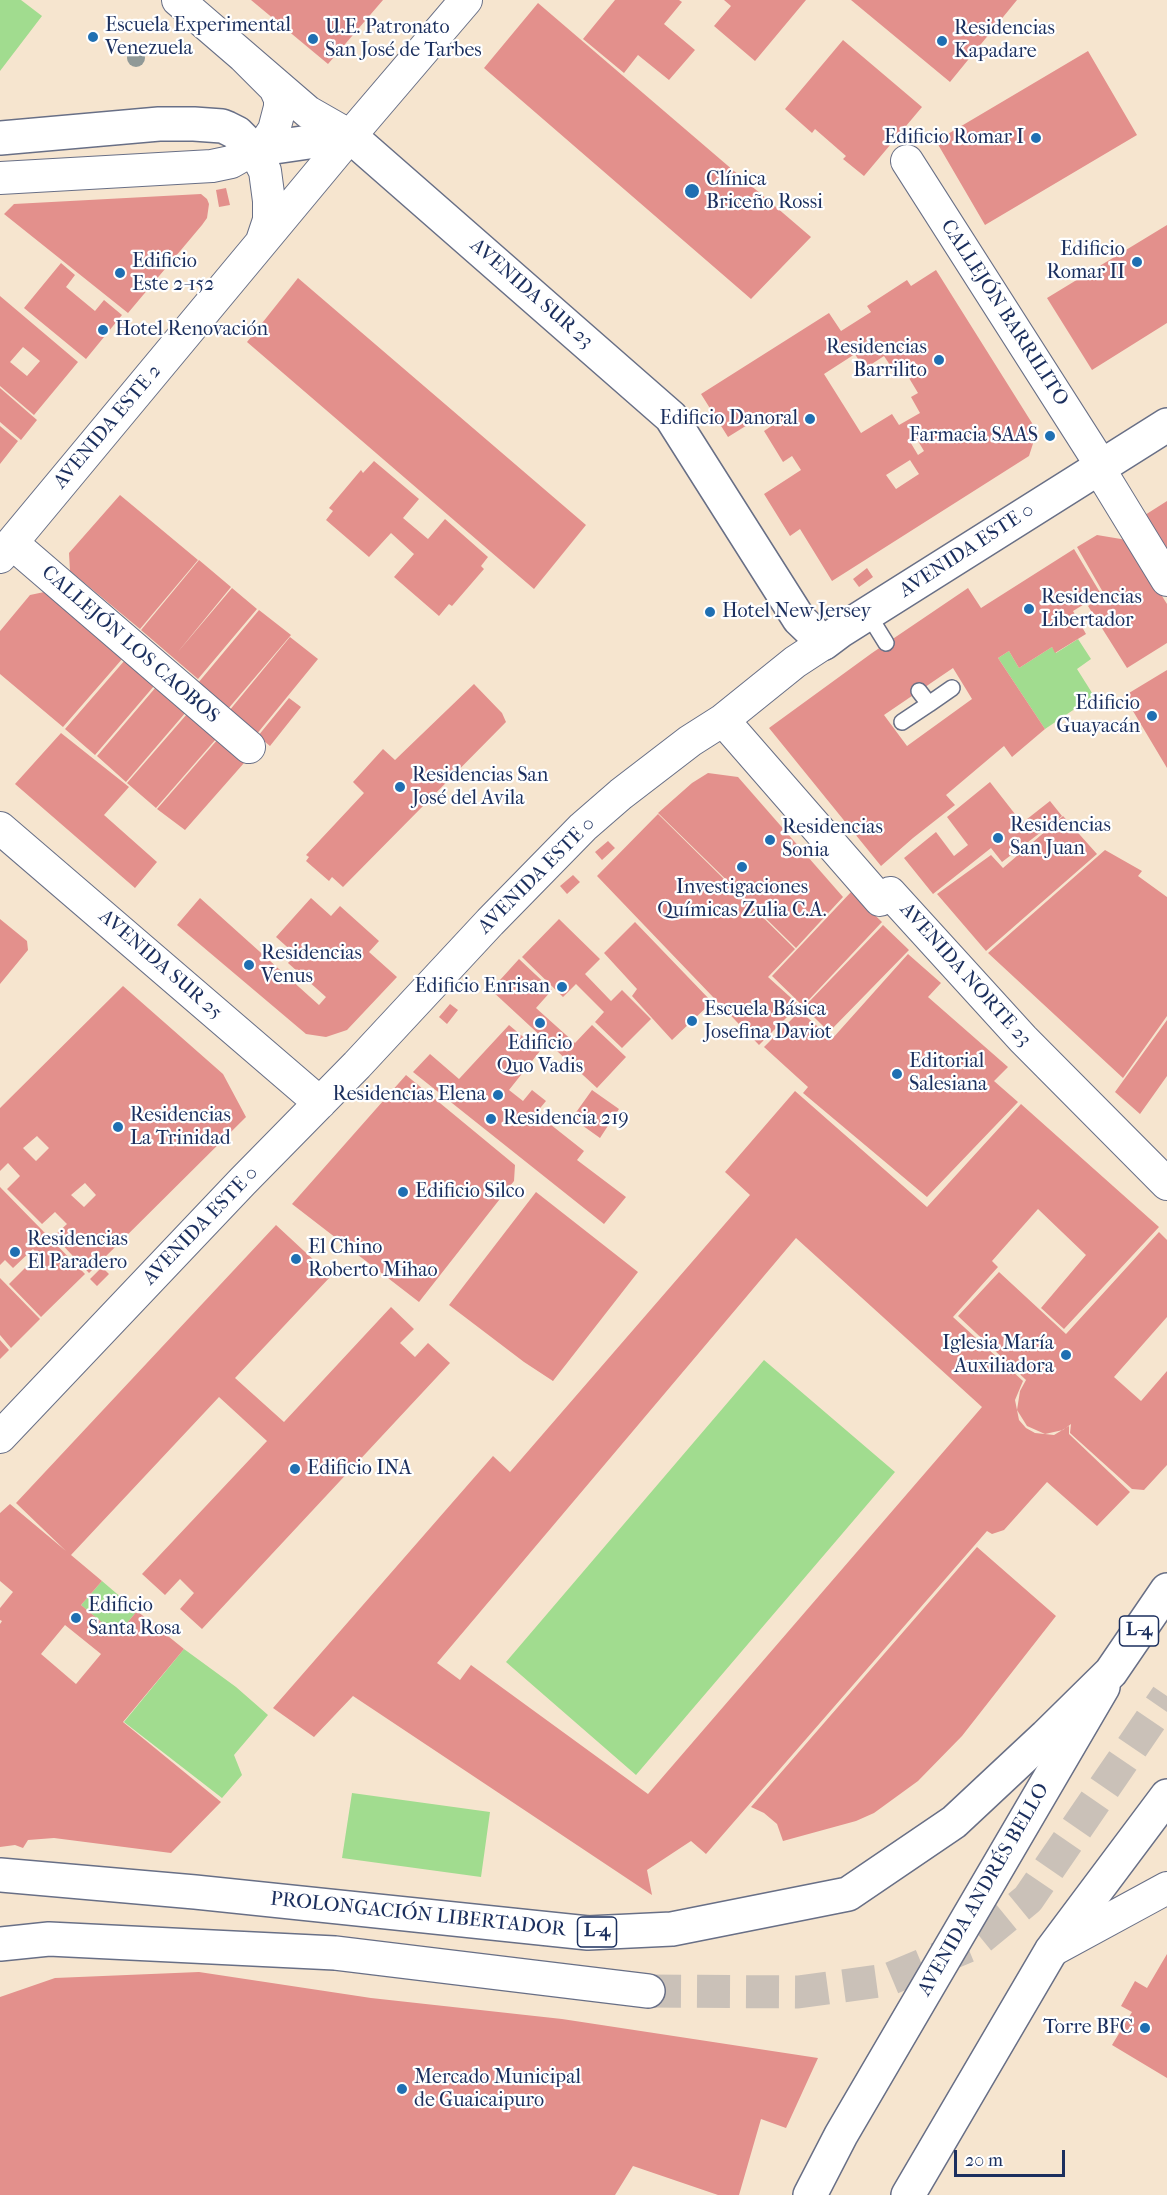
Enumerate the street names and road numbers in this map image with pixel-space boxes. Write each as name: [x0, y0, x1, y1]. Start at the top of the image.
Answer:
street label: CALLEJÓN BARRILITO: [935, 215, 1073, 411]
street label: AVENIDA SUR 23: [465, 234, 597, 354]
street label: AVENIDA ESTE 2: [49, 360, 167, 494]
street label: AVENIDA ESTE 0: [895, 499, 1039, 603]
street label: CALLEJÓN LOS CAOBOS: [36, 561, 224, 729]
street label: AVENIDA ESTE 0: [474, 813, 600, 939]
street label: AVENIDA NORTE 23: [894, 898, 1036, 1052]
street label: AVENIDA SUR 25: [93, 905, 227, 1025]
street label: AVENIDA ESTE 0: [138, 1162, 264, 1290]
road number: L-4: [1120, 1616, 1158, 1646]
street label: AVENIDA ANDRÉS BELLO: [913, 1779, 1055, 2001]
street label: PROLONGACIÓN LIBERTADOR: [269, 1888, 567, 1942]
road number: L-4: [578, 1917, 616, 1947]

